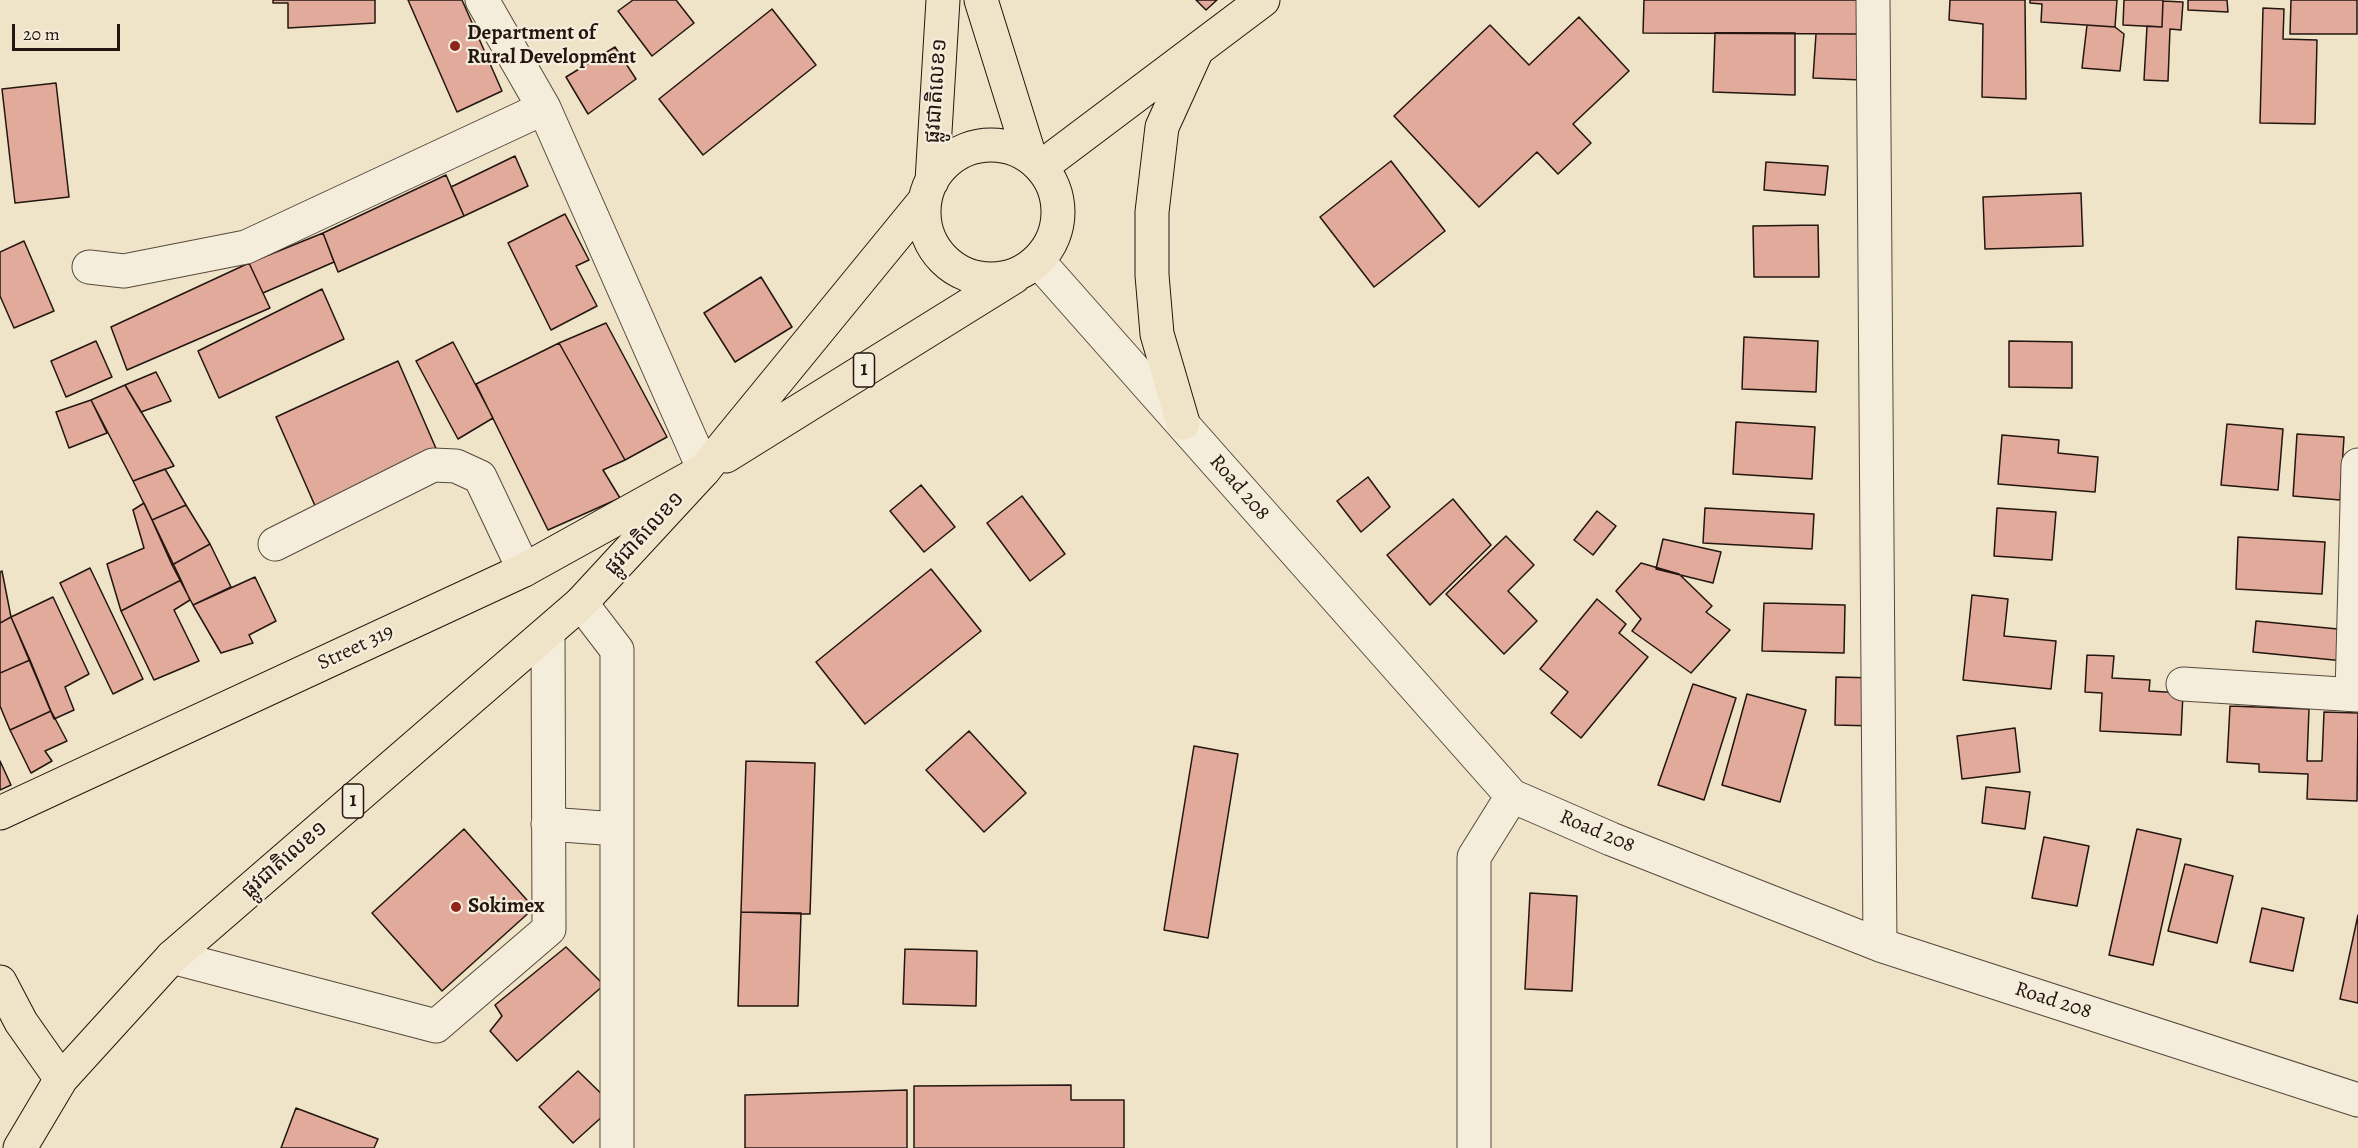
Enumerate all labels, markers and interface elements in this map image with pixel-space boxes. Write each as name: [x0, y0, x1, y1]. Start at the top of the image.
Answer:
scale bar: [15, 12, 123, 50]
place label: Department of Rural Development: [467, 21, 636, 71]
text: 20 m: [23, 22, 60, 46]
street label: ផ្លូវជាតិលេខ១: [921, 38, 953, 144]
marker: Department of Rural Development: [448, 39, 462, 53]
road number: 1: [854, 353, 874, 387]
street label: Road 208: [1203, 450, 1275, 526]
street label: ផ្លូវជាតិលេខ១: [600, 487, 690, 581]
street label: Street 319: [314, 619, 398, 677]
road number: 1: [342, 784, 364, 818]
street label: Road 208: [1556, 805, 1638, 859]
street label: ផ្លូវជាតិលេខ១: [237, 816, 333, 904]
place label: Sokimex: [468, 894, 544, 920]
marker: Sokimex: [449, 900, 463, 914]
street label: Road 208: [2011, 977, 2095, 1025]

